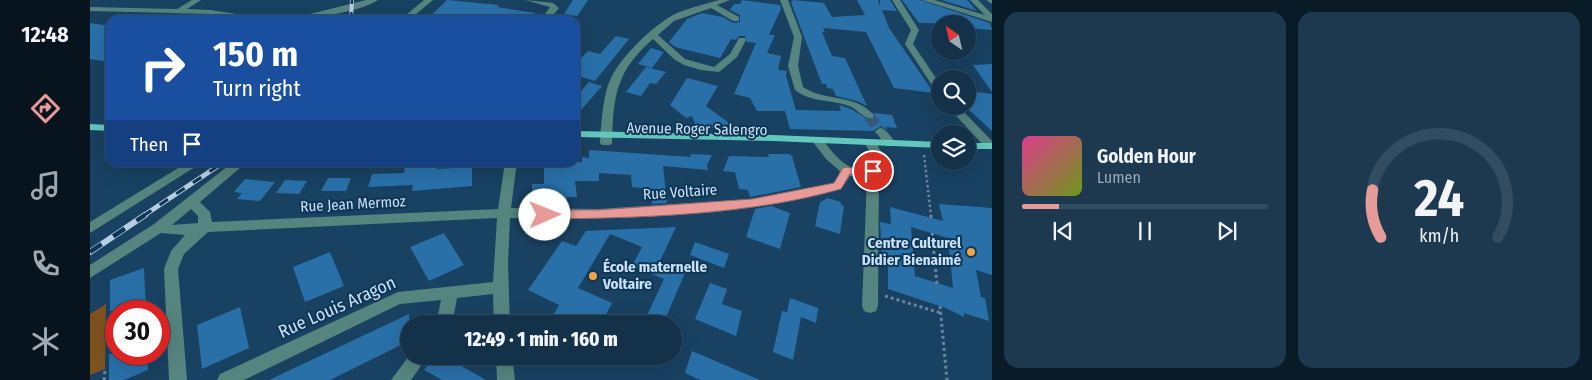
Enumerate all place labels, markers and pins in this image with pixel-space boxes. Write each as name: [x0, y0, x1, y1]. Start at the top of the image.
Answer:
pin: [852, 150, 894, 192]
place label: Centre Culturel Didier Bienaimé: [862, 234, 962, 269]
marker: Centre Culturel Didier Bienaimé: [965, 246, 977, 258]
place label: École maternelle Voltaire: [602, 258, 707, 293]
marker: École maternelle Voltaire: [587, 270, 599, 282]

